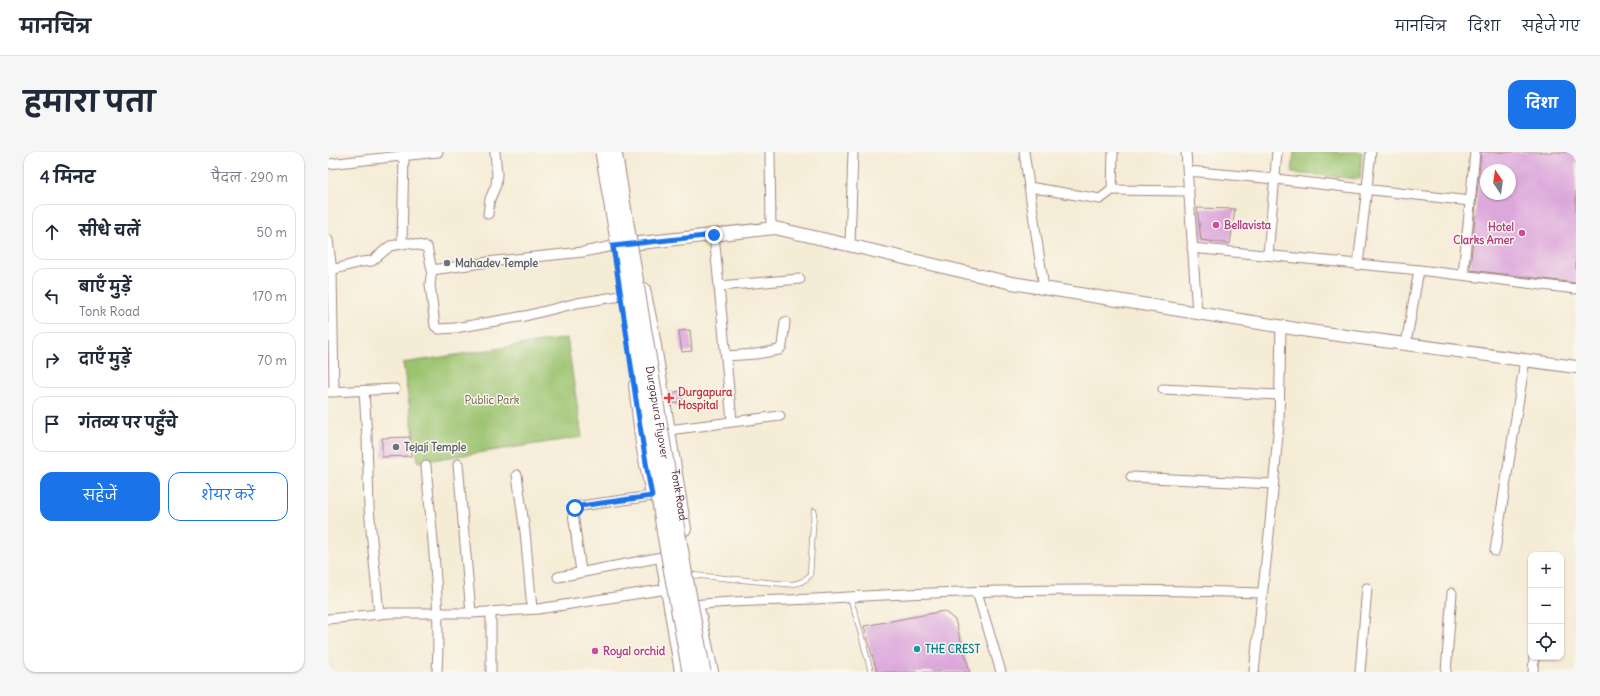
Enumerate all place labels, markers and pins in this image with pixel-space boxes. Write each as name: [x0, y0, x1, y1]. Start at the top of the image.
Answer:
place label: Bellavista: [1224, 218, 1272, 232]
marker: Bellavista: [1211, 220, 1221, 230]
place label: Hotel Clarks Amer: [1453, 220, 1514, 247]
marker: Hotel Clarks Amer: [1517, 228, 1527, 238]
place label: Mahadev Temple: [455, 256, 538, 271]
marker: Mahadev Temple: [442, 258, 452, 268]
place label: Durgapura Hospital: [678, 385, 733, 413]
marker: Durgapura Hospital: [663, 392, 675, 404]
place label: Tejaji Temple: [404, 440, 466, 455]
marker: Tejaji Temple: [391, 442, 401, 452]
place label: THE CREST: [925, 642, 980, 656]
place label: Royal orchid: [603, 644, 666, 659]
marker: THE CREST: [912, 644, 922, 654]
marker: Royal orchid: [590, 646, 600, 656]

